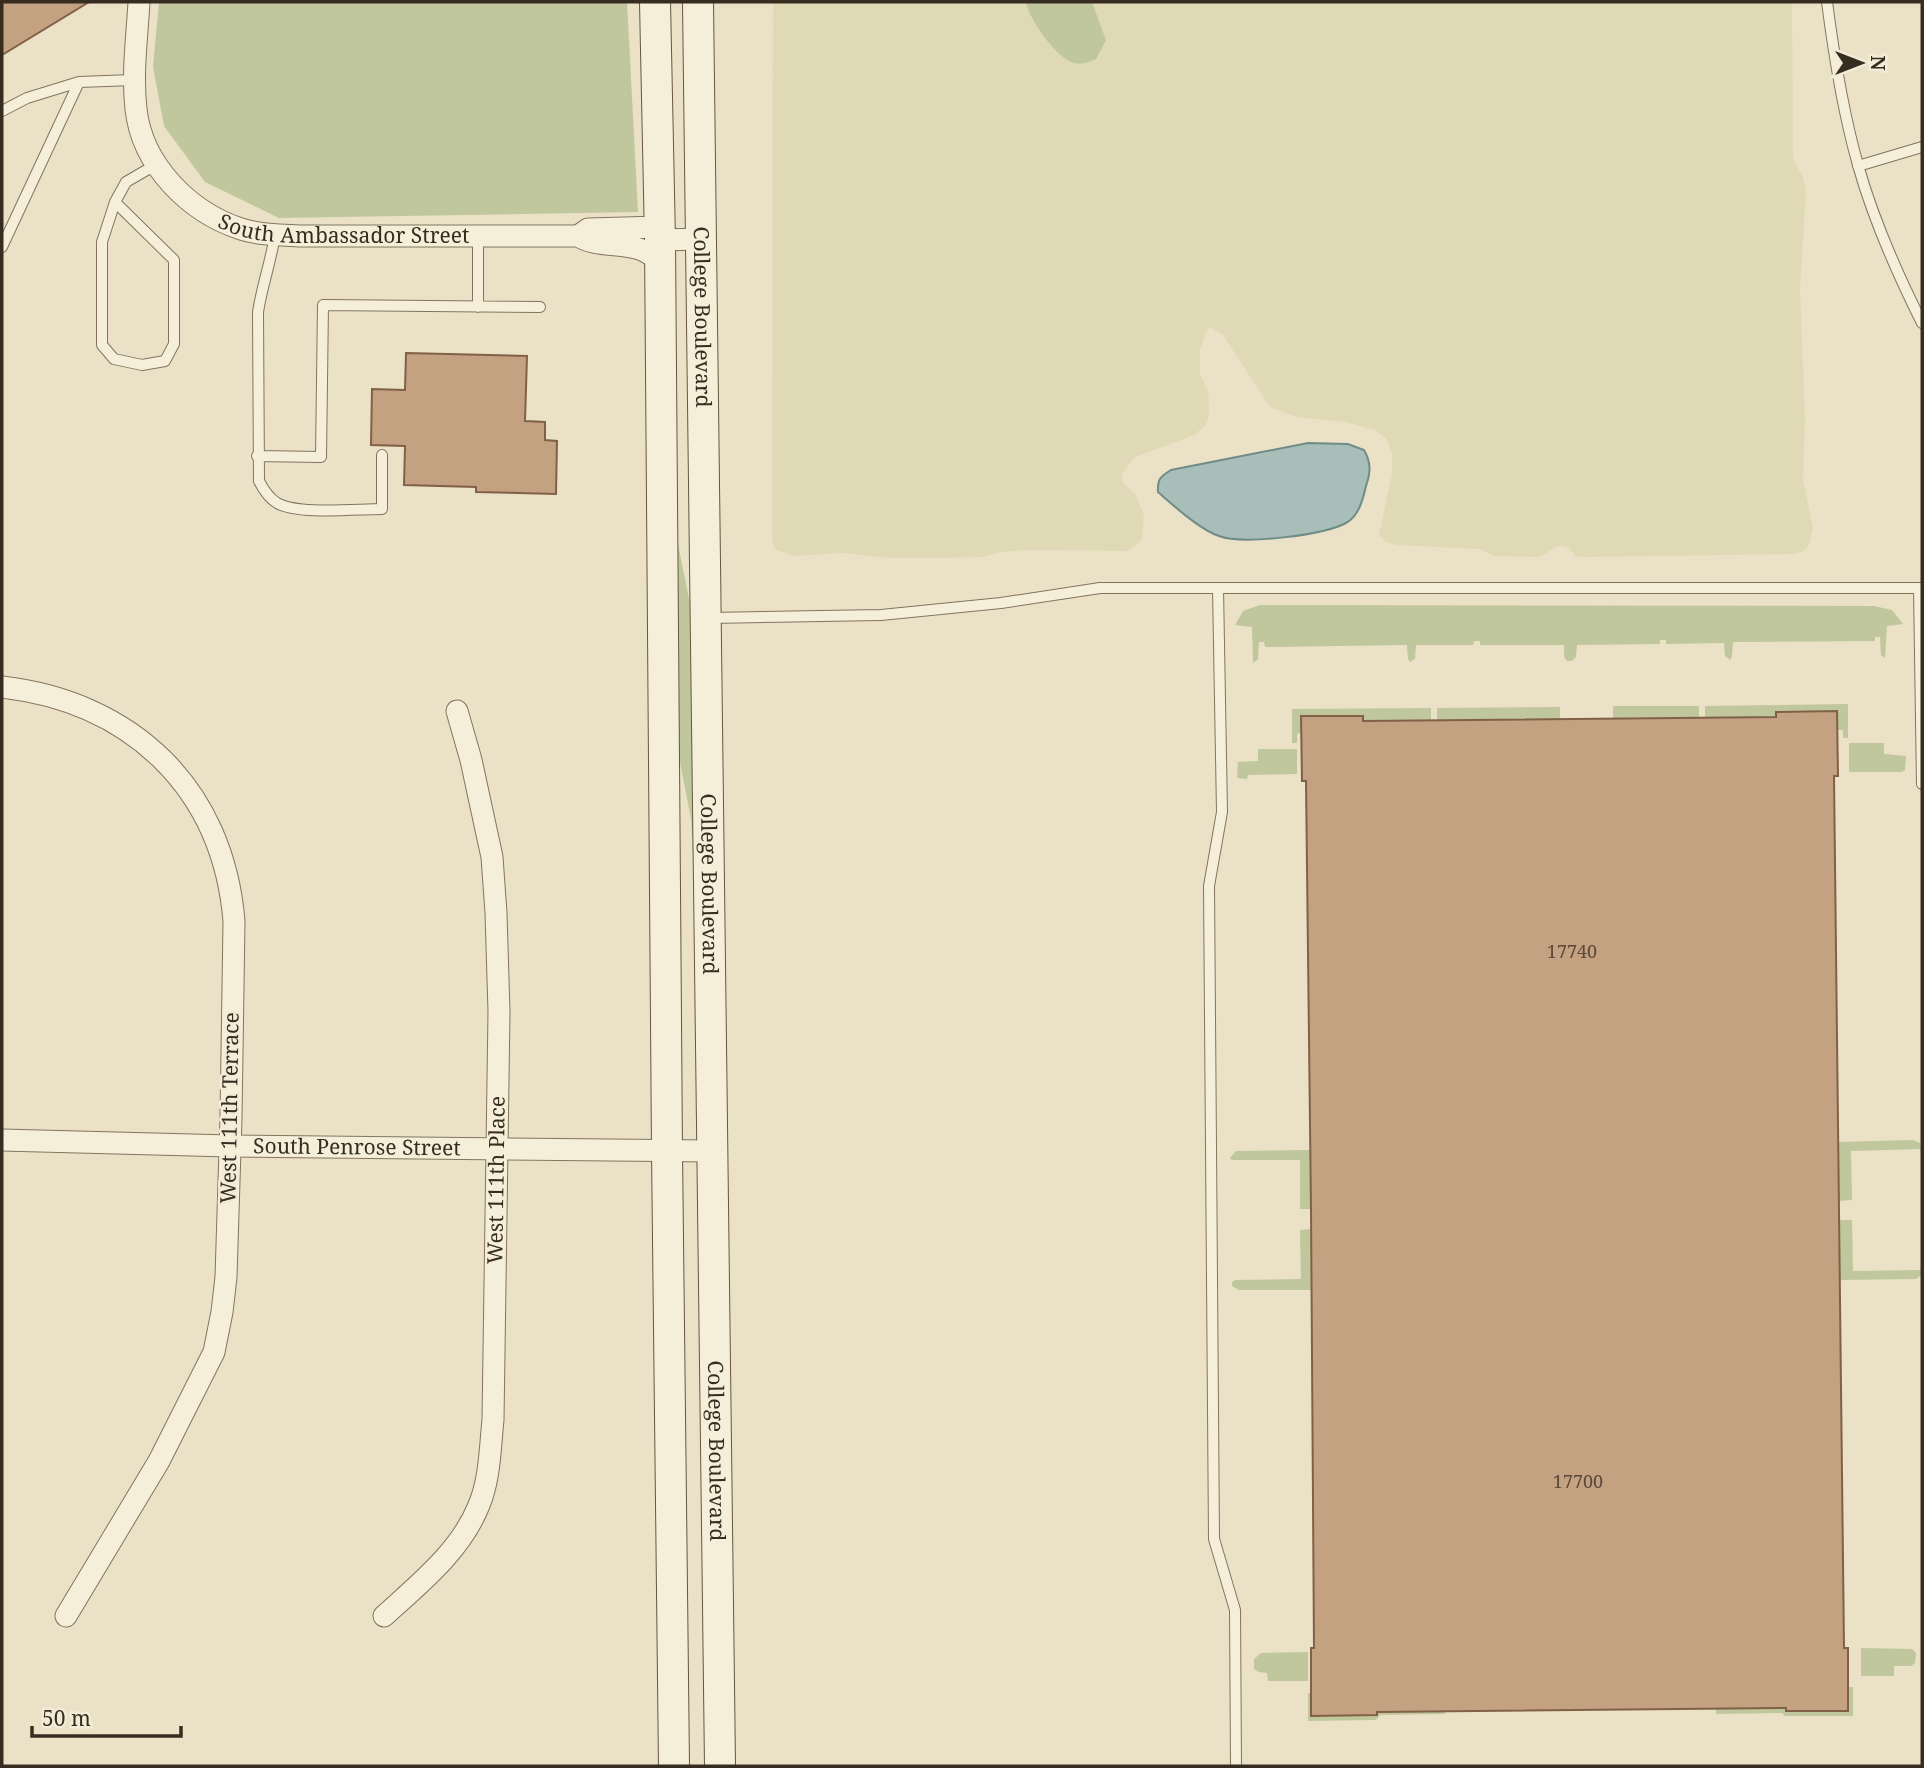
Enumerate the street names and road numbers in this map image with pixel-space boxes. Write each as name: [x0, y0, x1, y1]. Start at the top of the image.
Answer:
street label: South Ambassador Street: [214, 207, 469, 249]
street label: College Boulevard: [688, 226, 718, 408]
street label: College Boulevard: [695, 793, 725, 975]
street label: West 111th Terrace: [213, 1012, 245, 1204]
street label: West 111th Place: [480, 1096, 511, 1264]
street label: South Penrose Street: [253, 1131, 461, 1161]
street label: College Boulevard: [702, 1360, 732, 1542]

